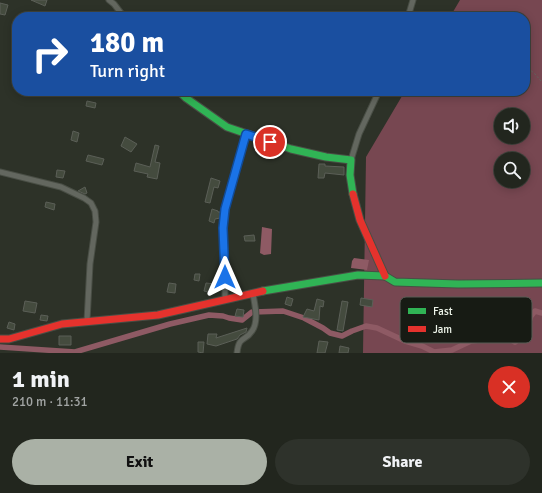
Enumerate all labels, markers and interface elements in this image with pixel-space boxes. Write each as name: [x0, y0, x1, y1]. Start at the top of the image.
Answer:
text: 180 m: [90, 26, 164, 60]
icon: right: [24, 28, 76, 80]
text: Turn right: [90, 60, 165, 82]
map controls: [494, 108, 530, 188]
button: sound: [494, 108, 530, 144]
pin: [253, 125, 287, 159]
icon: arrive: [259, 131, 281, 153]
button: search: [494, 152, 530, 188]
position arrow: [204, 256, 246, 298]
legend: [400, 297, 532, 343]
text: Fast: [433, 305, 453, 318]
text: Jam: [433, 323, 452, 336]
text: 1 min: [12, 364, 70, 394]
button: close: [488, 366, 530, 408]
text: 210 m · 11:31: [12, 394, 88, 410]
button: Exit: [12, 439, 267, 485]
button: Share: [275, 439, 530, 485]

